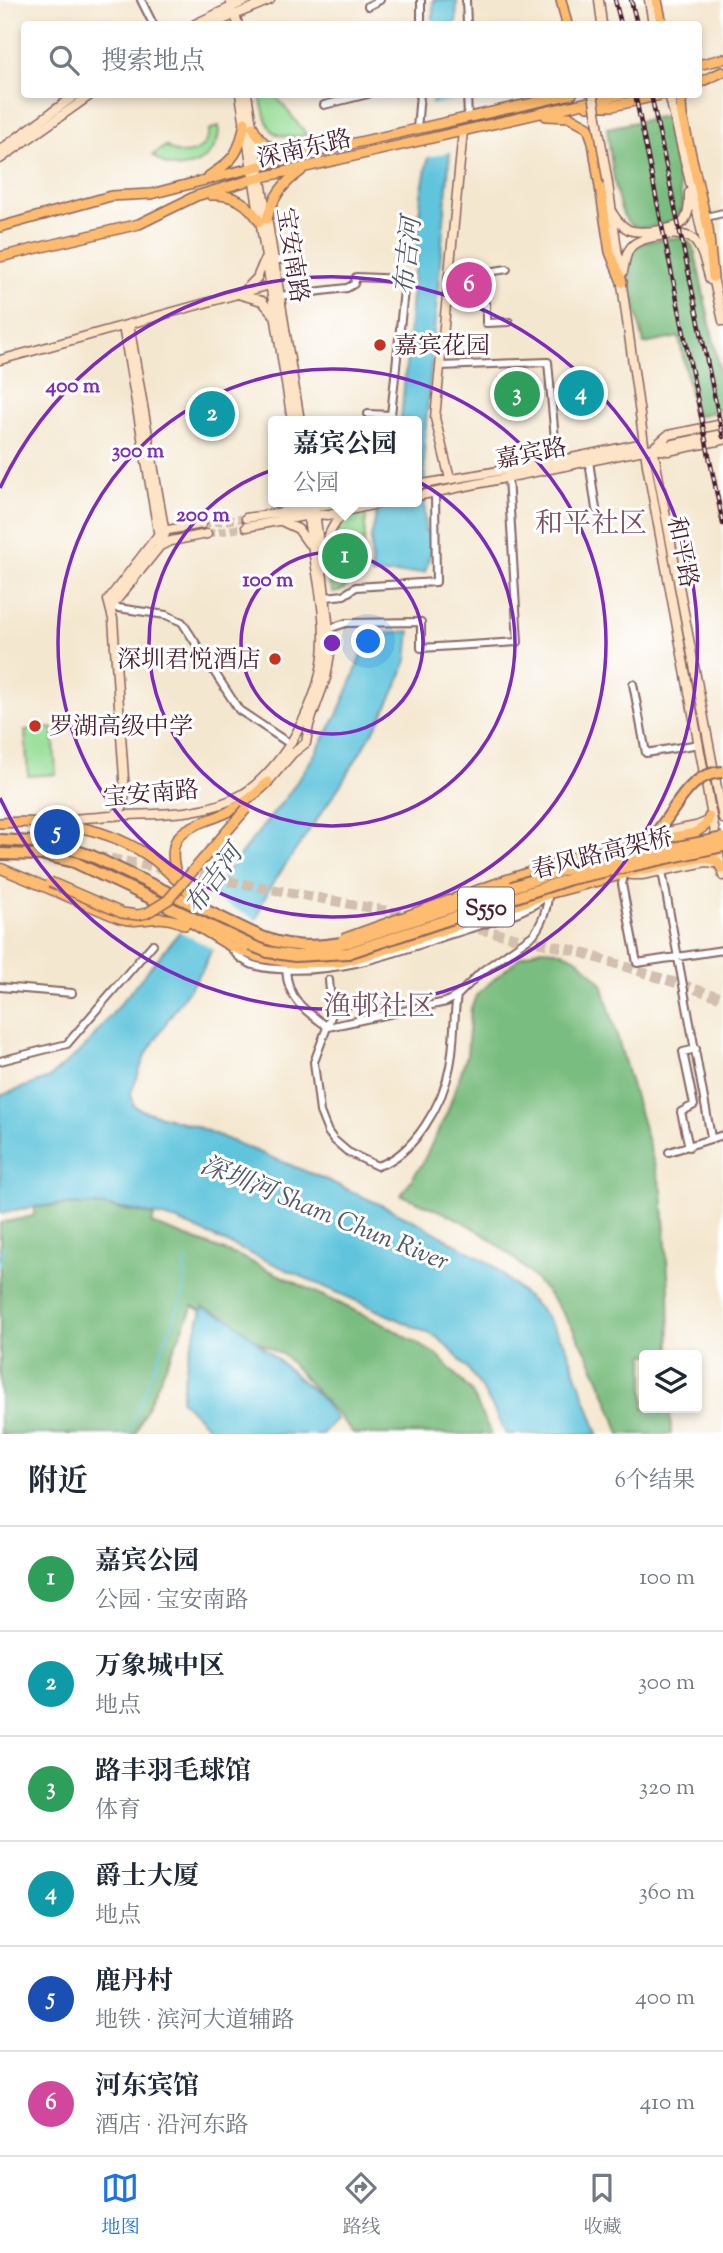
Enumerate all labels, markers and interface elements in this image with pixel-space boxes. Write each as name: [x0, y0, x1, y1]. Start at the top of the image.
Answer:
search box: [21, 21, 702, 98]
icon: search: [45, 41, 83, 79]
text: 搜索地点: [101, 44, 205, 81]
street label: 深南东路: [254, 123, 355, 177]
street label: 宝安南路: [267, 205, 315, 305]
water label: 布吉河: [387, 212, 432, 297]
pin: 6: [446, 259, 492, 311]
place label: 嘉宾花园: [394, 330, 490, 364]
marker: 嘉宾花园: [372, 337, 388, 353]
pin: 4: [558, 367, 604, 419]
pin: 3: [494, 368, 540, 420]
text: 400 m: [45, 372, 101, 402]
pin: 2: [189, 388, 235, 440]
popup: [268, 416, 422, 507]
text: 嘉宾公园: [293, 427, 397, 464]
street label: 嘉宾路: [493, 431, 570, 479]
text: 300 m: [112, 437, 165, 467]
text: 公园: [293, 468, 339, 501]
text: 200 m: [176, 501, 231, 531]
district label: 和平社区: [535, 505, 647, 545]
street label: 和平路: [657, 514, 705, 591]
pin: 1: [322, 530, 368, 582]
text: 100 m: [243, 566, 294, 596]
your location: [351, 624, 385, 658]
centre of rings: [320, 631, 344, 655]
place label: 深圳君悦酒店: [117, 644, 261, 678]
marker: 深圳君悦酒店: [267, 651, 283, 667]
place label: 罗湖高级中学: [49, 711, 193, 745]
marker: 罗湖高级中学: [27, 718, 43, 734]
street label: 宝安南路: [102, 774, 200, 816]
pin: 5: [34, 806, 80, 858]
street label: 春风路高架桥: [529, 821, 676, 889]
water label: 布吉河: [177, 835, 255, 923]
road number: S550: [458, 888, 514, 926]
district label: 渔邨社区: [323, 988, 435, 1028]
water label: 深圳河 Sham Chun River: [194, 1148, 454, 1281]
map controls: [639, 1350, 702, 1413]
button: layers: [639, 1350, 702, 1413]
text: 附近: [28, 1461, 88, 1504]
text: 6个结果: [615, 1465, 695, 1498]
text: 嘉宾公园: [95, 1544, 199, 1581]
text: 1: [47, 1562, 55, 1595]
text: 100 m: [639, 1562, 695, 1595]
text: 公园 · 宝安南路: [95, 1585, 249, 1618]
text: 万象城中区: [95, 1649, 225, 1686]
text: 2: [46, 1667, 56, 1700]
text: 300 m: [638, 1667, 695, 1700]
text: 地点: [95, 1690, 141, 1723]
text: 路丰羽毛球馆: [95, 1754, 251, 1791]
text: 3: [46, 1772, 56, 1805]
text: 320 m: [639, 1772, 695, 1805]
text: 体育: [95, 1795, 141, 1828]
text: 爵士大厦: [95, 1859, 199, 1896]
text: 4: [45, 1877, 57, 1910]
text: 360 m: [638, 1877, 695, 1910]
text: 地点: [95, 1900, 141, 1933]
text: 鹿丹村: [95, 1964, 173, 2001]
text: 5: [47, 1982, 55, 2015]
text: 400 m: [635, 1982, 695, 2015]
text: 地铁 · 滨河大道辅路: [95, 2005, 295, 2038]
text: 河东宾馆: [95, 2069, 199, 2106]
text: 6: [45, 2087, 57, 2120]
text: 410 m: [640, 2087, 695, 2120]
text: 酒店 · 沿河东路: [95, 2110, 249, 2143]
tab: 地图: [101, 2169, 140, 2242]
tab: 路线: [342, 2169, 381, 2242]
tab: 收藏: [583, 2169, 622, 2242]

